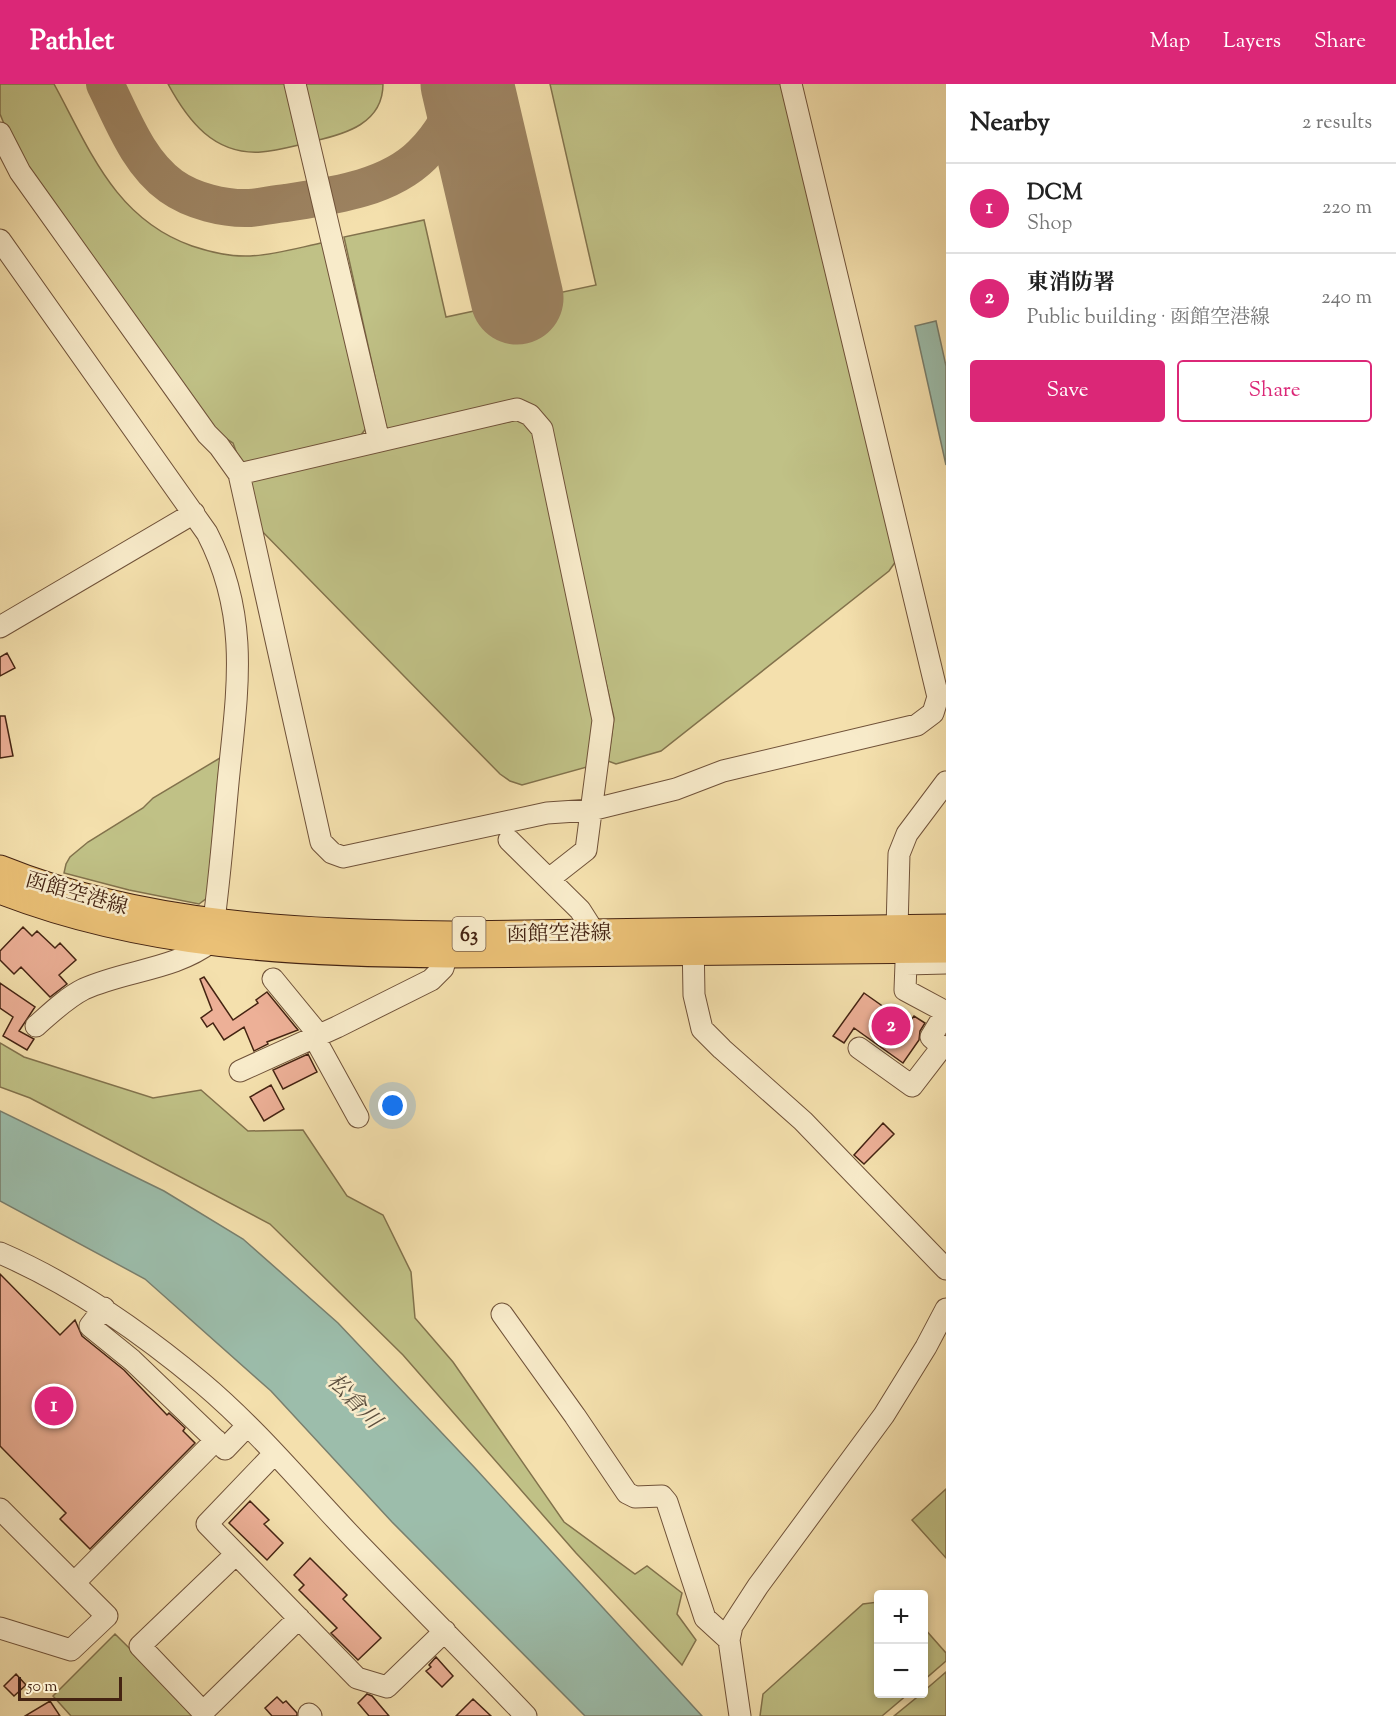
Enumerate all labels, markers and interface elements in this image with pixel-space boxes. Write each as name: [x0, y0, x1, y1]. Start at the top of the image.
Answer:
text: Pathlet: [30, 22, 114, 62]
text: Map: [1150, 27, 1190, 57]
text: Layers: [1223, 27, 1281, 57]
text: Share: [1314, 27, 1366, 57]
text: Nearby: [970, 105, 1050, 142]
text: 2 results: [1302, 109, 1372, 138]
text: DCM: [1027, 178, 1082, 210]
text: 1: [986, 194, 993, 223]
text: 220 m: [1322, 194, 1372, 223]
text: Shop: [1027, 210, 1072, 239]
text: 東消防署: [1027, 268, 1115, 300]
text: 2: [985, 284, 994, 313]
text: 240 m: [1321, 284, 1372, 313]
text: Public building · 函館空港線: [1027, 304, 1270, 333]
button: Save: [970, 360, 1165, 422]
button: Share: [1177, 360, 1372, 422]
street label: 函館空港線: [22, 866, 131, 924]
road number: 63: [452, 917, 486, 951]
street label: 函館空港線: [506, 919, 612, 951]
pin: 2: [872, 1004, 910, 1048]
your location: [378, 1091, 407, 1120]
water label: 松倉川: [318, 1367, 389, 1438]
pin: 1: [34, 1384, 74, 1428]
map controls: [874, 1590, 928, 1698]
button: +: [874, 1590, 928, 1644]
button: −: [874, 1644, 928, 1698]
scale bar: [18, 1674, 122, 1702]
text: 50 m: [27, 1676, 58, 1699]

